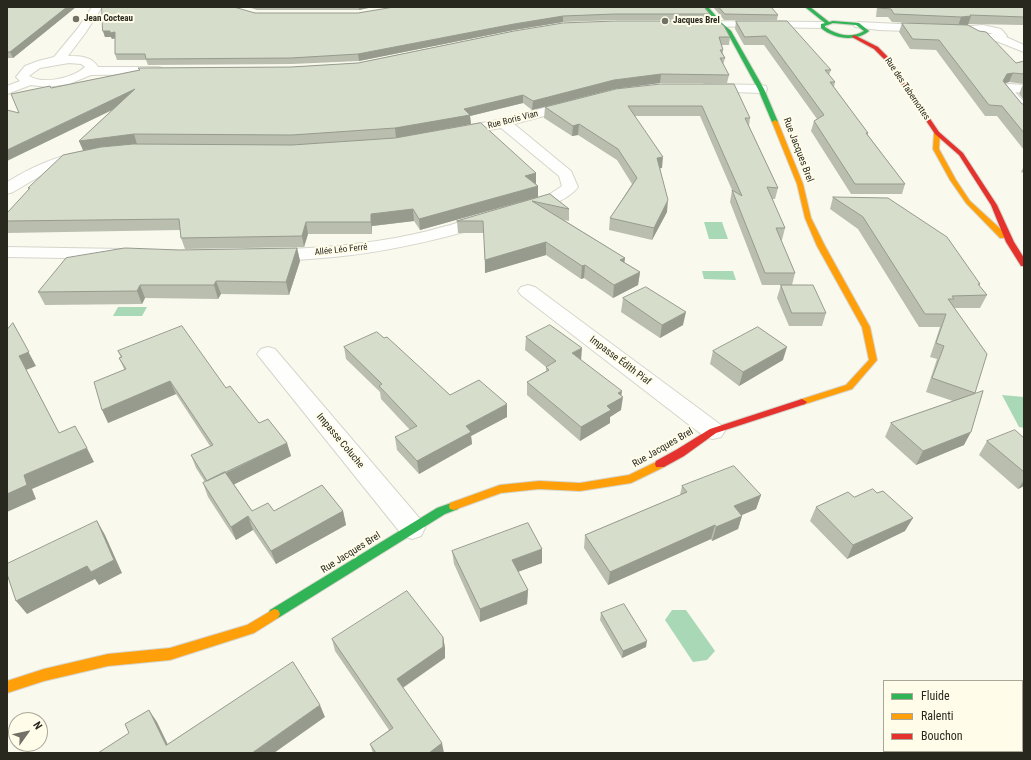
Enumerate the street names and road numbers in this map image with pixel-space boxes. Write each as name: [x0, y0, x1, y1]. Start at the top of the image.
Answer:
street label: Rue des Tabernottes: [882, 56, 932, 122]
street label: Rue Boris Vian: [487, 109, 539, 131]
street label: Rue Jacques Brel: [780, 116, 816, 184]
street label: Allée Léo Ferré: [314, 242, 368, 258]
street label: Impasse Édith Piaf: [587, 334, 653, 388]
street label: Impasse Coluche: [314, 411, 366, 471]
street label: Rue Jacques Brel: [630, 426, 696, 470]
street label: Rue Jacques Brel: [319, 530, 383, 576]

